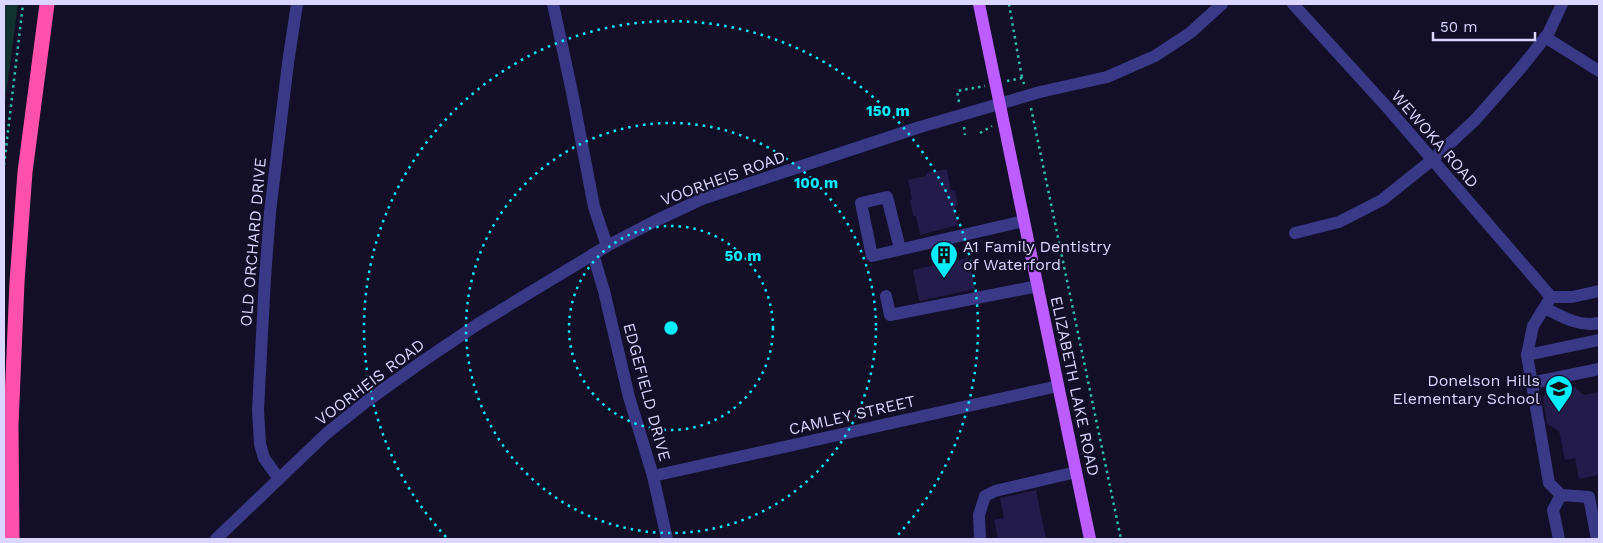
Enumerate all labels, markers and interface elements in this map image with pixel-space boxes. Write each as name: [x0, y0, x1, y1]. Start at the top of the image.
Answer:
scale bar: [1433, 10, 1536, 42]
text: 50 m: [1440, 18, 1477, 36]
street label: WEWOKA ROAD: [1388, 86, 1482, 192]
text: 150 m: [866, 102, 910, 120]
street label: VOORHEIS ROAD: [658, 147, 788, 209]
street label: OLD ORCHARD DRIVE: [236, 157, 270, 327]
text: 100 m: [794, 174, 838, 192]
place label: A1 Family Dentistry of Waterford: [963, 237, 1112, 274]
building icon: A1 Family Dentistry of Waterford: [929, 240, 959, 279]
text: 50 m: [725, 247, 761, 265]
street label: ELIZABETH LAKE ROAD: [1047, 294, 1103, 478]
centre of rings: [662, 319, 680, 337]
street label: EDGEFIELD DRIVE: [619, 321, 675, 463]
street label: VOORHEIS ROAD: [312, 335, 428, 429]
place label: Donelson Hills Elementary School: [1393, 371, 1540, 408]
school or university icon: Donelson Hills Elementary School: [1544, 374, 1574, 413]
street label: CAMLEY STREET: [787, 391, 917, 439]

